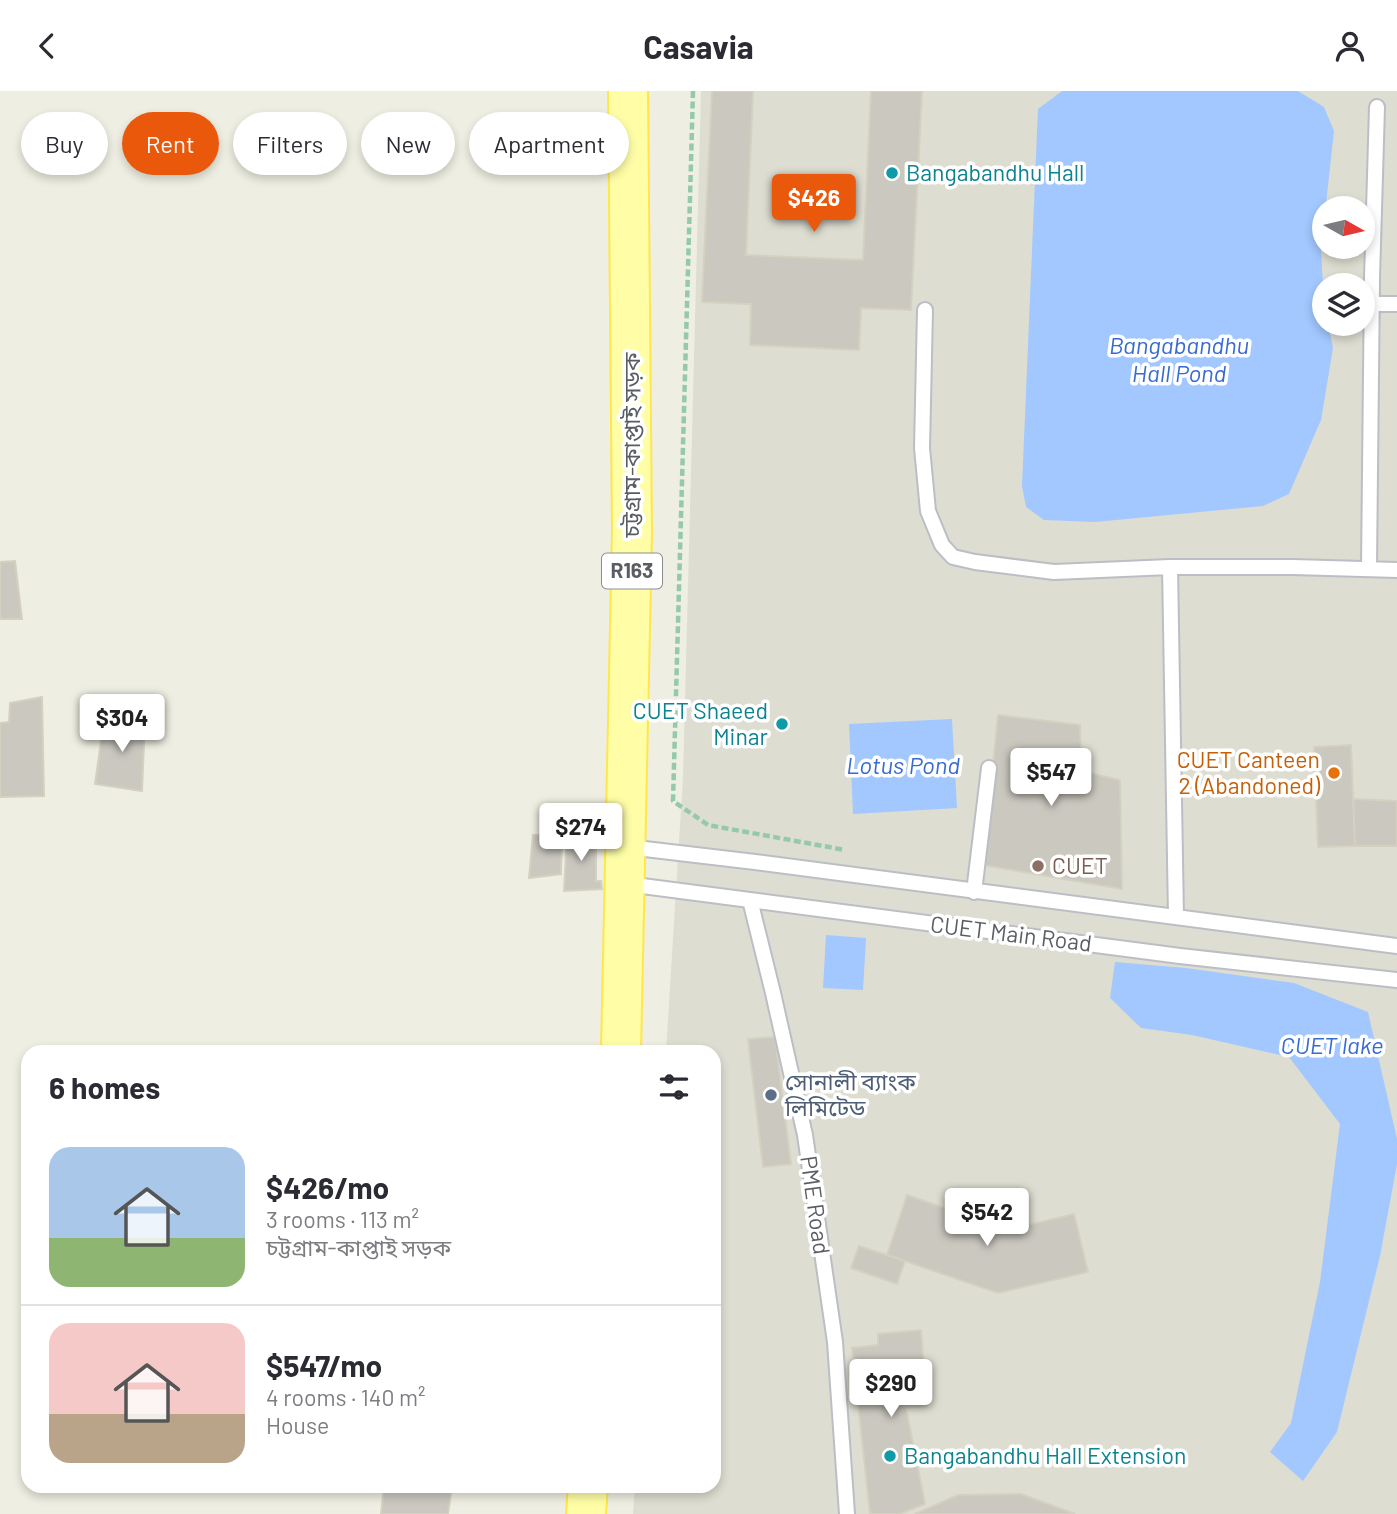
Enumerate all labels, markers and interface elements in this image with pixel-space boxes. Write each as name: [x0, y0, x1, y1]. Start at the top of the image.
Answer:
icon: back: [28, 27, 66, 65]
text: Casavia: [643, 27, 754, 65]
icon: person: [1331, 27, 1369, 65]
chip: Buy: [21, 112, 108, 175]
chip: Rent: [122, 112, 219, 175]
chip: Filters: [233, 112, 347, 175]
chip: New: [361, 112, 455, 175]
chip: Apartment: [469, 112, 629, 175]
place label: Bangabandhu Hall: [906, 158, 1084, 186]
marker: Bangabandhu Hall: [884, 165, 900, 181]
pin: $426: [773, 174, 855, 234]
text: $426: [788, 183, 840, 211]
north arrow: [1312, 196, 1376, 259]
map controls: [1312, 196, 1375, 336]
button: layers: [1312, 273, 1375, 336]
water label: Bangabandhu Hall Pond: [1109, 330, 1249, 387]
street label: চট্টগ্রাম-কাপ্তাই সড়ক: [617, 352, 645, 539]
road number: R163: [602, 553, 662, 589]
pin: $304: [81, 695, 163, 754]
place label: CUET Shaeed Minar: [633, 696, 769, 750]
text: $304: [96, 703, 148, 731]
marker: CUET Shaeed Minar: [774, 716, 790, 732]
place label: CUET Canteen 2 (Abandoned): [1177, 745, 1321, 799]
pin: $547: [1010, 749, 1092, 808]
water label: Lotus Pond: [846, 750, 960, 779]
text: $547: [1026, 757, 1076, 785]
marker: CUET Canteen 2 (Abandoned): [1326, 765, 1342, 781]
pin: $274: [540, 803, 622, 863]
text: $274: [555, 812, 607, 840]
place label: CUET: [1052, 851, 1108, 879]
marker: CUET: [1030, 858, 1046, 874]
street label: CUET Main Road: [929, 909, 1093, 957]
water label: CUET lake: [1281, 1030, 1383, 1059]
place label: সোনালী ব্যাংক লিমিটেড: [784, 1067, 916, 1121]
icon: filters: [655, 1068, 693, 1106]
text: 6 homes: [49, 1069, 160, 1105]
marker: সোনালী ব্যাংক লিমিটেড: [763, 1087, 779, 1103]
street label: PME Road: [795, 1154, 837, 1256]
text: $426/mo: [266, 1169, 389, 1205]
icon: home: [105, 1175, 189, 1259]
pin: $542: [946, 1189, 1028, 1248]
text: $542: [961, 1197, 1013, 1225]
text: 3 rooms · 113 m²: [266, 1205, 419, 1233]
text: চট্টগ্রাম-কাপ্তাই সড়ক: [266, 1233, 451, 1261]
text: $547/mo: [266, 1347, 382, 1383]
icon: home: [105, 1351, 189, 1435]
pin: $290: [850, 1359, 932, 1419]
text: $290: [865, 1368, 917, 1396]
text: 4 rooms · 140 m²: [266, 1383, 426, 1411]
text: House: [266, 1411, 329, 1439]
place label: Bangabandhu Hall Extension: [904, 1441, 1186, 1469]
marker: Bangabandhu Hall Extension: [882, 1448, 898, 1464]

